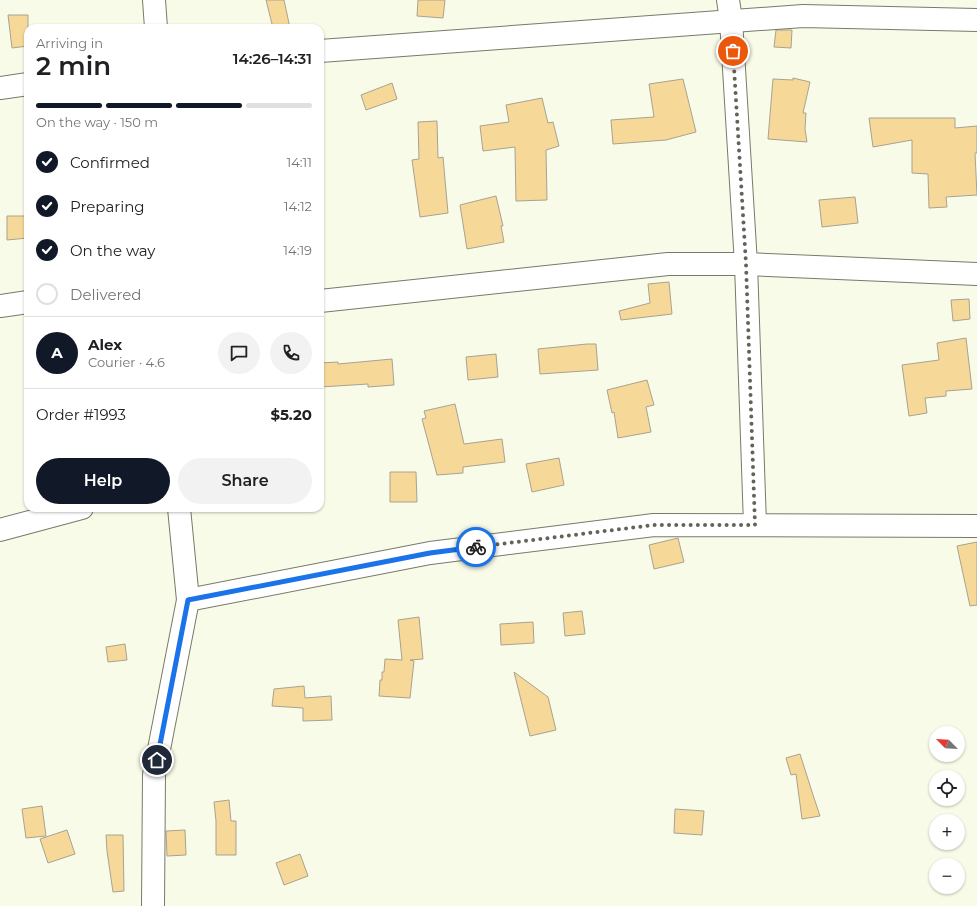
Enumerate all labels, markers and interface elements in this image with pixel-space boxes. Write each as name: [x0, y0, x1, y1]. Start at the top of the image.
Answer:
pin: [716, 34, 750, 68]
text: Arriving in: [36, 35, 103, 51]
icon: bag: [722, 40, 744, 62]
text: 14:26–14:31: [233, 49, 312, 68]
text: 2 min: [36, 50, 111, 82]
text: On the way · 150 m: [36, 114, 158, 130]
icon: check: [36, 151, 58, 173]
text: Confirmed: [70, 153, 150, 172]
text: 14:11: [286, 154, 312, 170]
icon: check: [36, 195, 58, 217]
text: Preparing: [70, 197, 145, 216]
text: 14:12: [284, 198, 312, 214]
icon: check: [36, 239, 58, 261]
text: On the way: [70, 241, 155, 260]
text: 14:19: [283, 242, 312, 258]
text: Delivered: [70, 285, 142, 304]
button: chat: [218, 332, 260, 374]
button: phone: [270, 332, 312, 374]
text: Alex: [88, 335, 122, 354]
text: A: [51, 343, 63, 362]
text: Courier · 4.6: [88, 354, 165, 370]
text: Order #1993: [36, 405, 126, 424]
text: $5.20: [270, 405, 312, 424]
button: Help: [36, 458, 170, 504]
button: Share: [178, 458, 312, 504]
courier: [456, 527, 496, 567]
icon: bike: [465, 536, 487, 558]
north arrow: [929, 726, 965, 762]
map controls: [929, 726, 965, 894]
pin: [140, 743, 174, 777]
icon: home: [146, 749, 168, 771]
button: locate: [929, 770, 965, 806]
button: +: [929, 814, 965, 850]
button: −: [929, 858, 965, 894]

